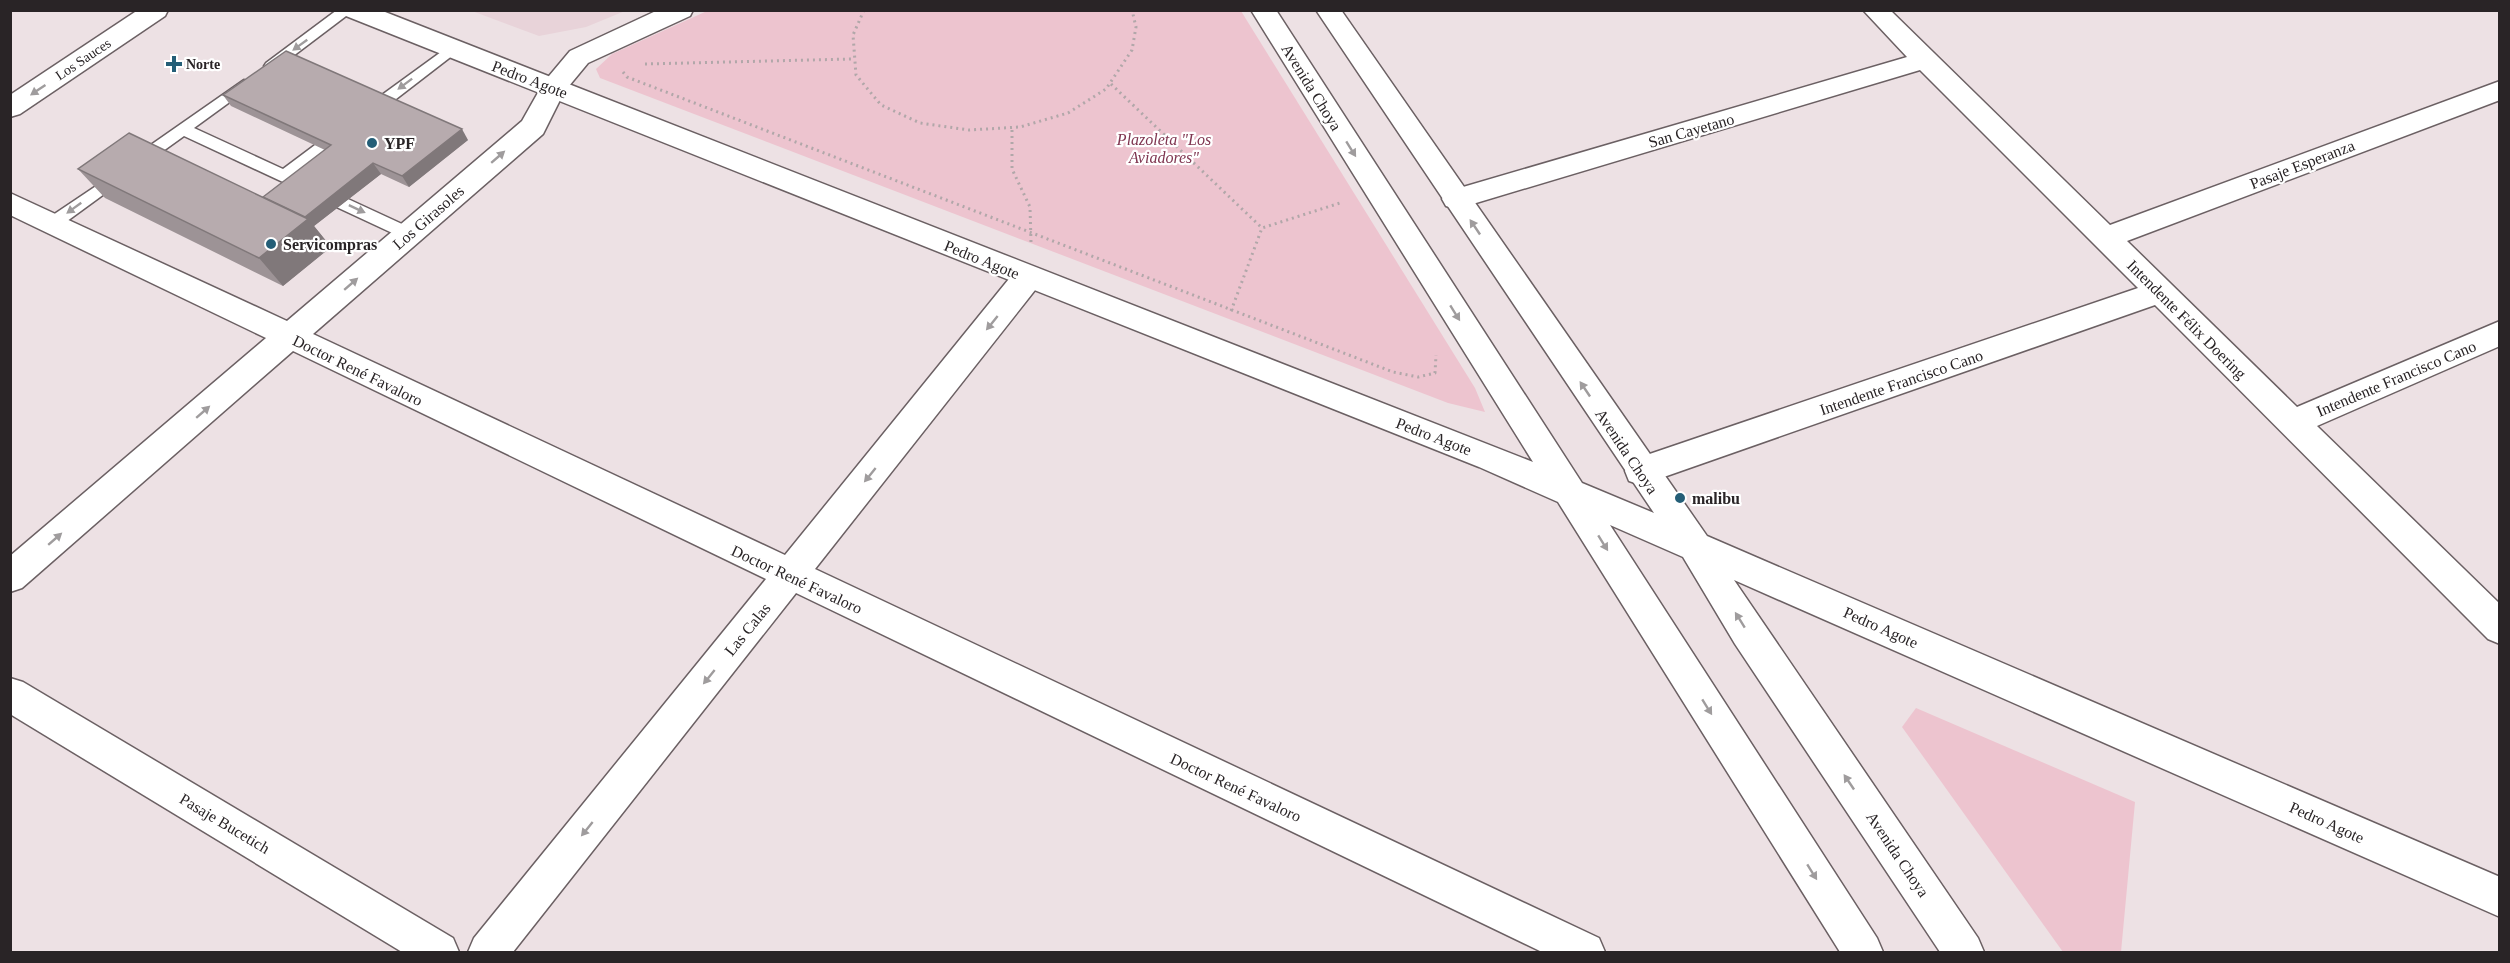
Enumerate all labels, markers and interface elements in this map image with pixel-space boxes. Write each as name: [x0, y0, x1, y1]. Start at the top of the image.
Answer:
street label: Los Sauces: [53, 35, 114, 83]
one-way arrow: [292, 39, 308, 51]
street label: Avenida Choya: [1277, 41, 1345, 134]
marker: Norte: [167, 57, 181, 71]
place label: Norte: [186, 57, 220, 72]
street label: Pedro Agote: [489, 57, 570, 103]
one-way arrow: [398, 78, 413, 90]
one-way arrow: [30, 84, 46, 95]
street label: San Cayetano: [1646, 110, 1736, 152]
park label: Plazoleta "Los Aviadores": [1116, 131, 1211, 166]
place label: YPF: [384, 135, 415, 152]
marker: YPF: [365, 136, 379, 150]
street label: Pasaje Esperanza: [2248, 137, 2357, 193]
one-way arrow: [1345, 140, 1356, 157]
one-way arrow: [490, 151, 505, 164]
street label: Los Girasoles: [389, 182, 467, 253]
one-way arrow: [66, 202, 82, 214]
one-way arrow: [348, 205, 365, 214]
one-way arrow: [1469, 220, 1481, 236]
place label: Servicompras: [283, 236, 377, 254]
marker: Servicompras: [264, 237, 278, 251]
street label: Pedro Agote: [941, 237, 1022, 283]
street label: Intendente Félix Doering: [2123, 256, 2250, 383]
one-way arrow: [343, 278, 358, 291]
one-way arrow: [1450, 305, 1461, 321]
one-way arrow: [985, 315, 998, 331]
street label: Doctor René Favaloro: [290, 332, 425, 409]
street label: Intendente Francisco Cano: [2314, 337, 2478, 420]
street label: Intendente Francisco Cano: [1817, 347, 1985, 418]
one-way arrow: [1579, 381, 1591, 397]
one-way arrow: [195, 406, 210, 419]
street label: Avenida Choya: [1591, 406, 1661, 498]
street label: Pedro Agote: [1393, 414, 1474, 460]
one-way arrow: [863, 467, 876, 483]
place label: malibu: [1692, 490, 1740, 507]
marker: malibu: [1673, 491, 1687, 505]
one-way arrow: [47, 533, 62, 546]
one-way arrow: [1597, 535, 1608, 551]
street label: Doctor René Favaloro: [729, 542, 865, 617]
street label: Las Calas: [721, 600, 774, 659]
street label: Pedro Agote: [1841, 604, 1921, 652]
one-way arrow: [1735, 612, 1746, 628]
one-way arrow: [702, 669, 715, 685]
one-way arrow: [1702, 699, 1713, 715]
street label: Doctor René Favaloro: [1168, 750, 1304, 825]
one-way arrow: [1844, 774, 1855, 790]
street label: Pasaje Bucetich: [176, 790, 273, 858]
street label: Pedro Agote: [2287, 799, 2367, 847]
street label: Avenida Choya: [1862, 809, 1932, 901]
one-way arrow: [581, 821, 594, 836]
one-way arrow: [1806, 864, 1817, 880]

